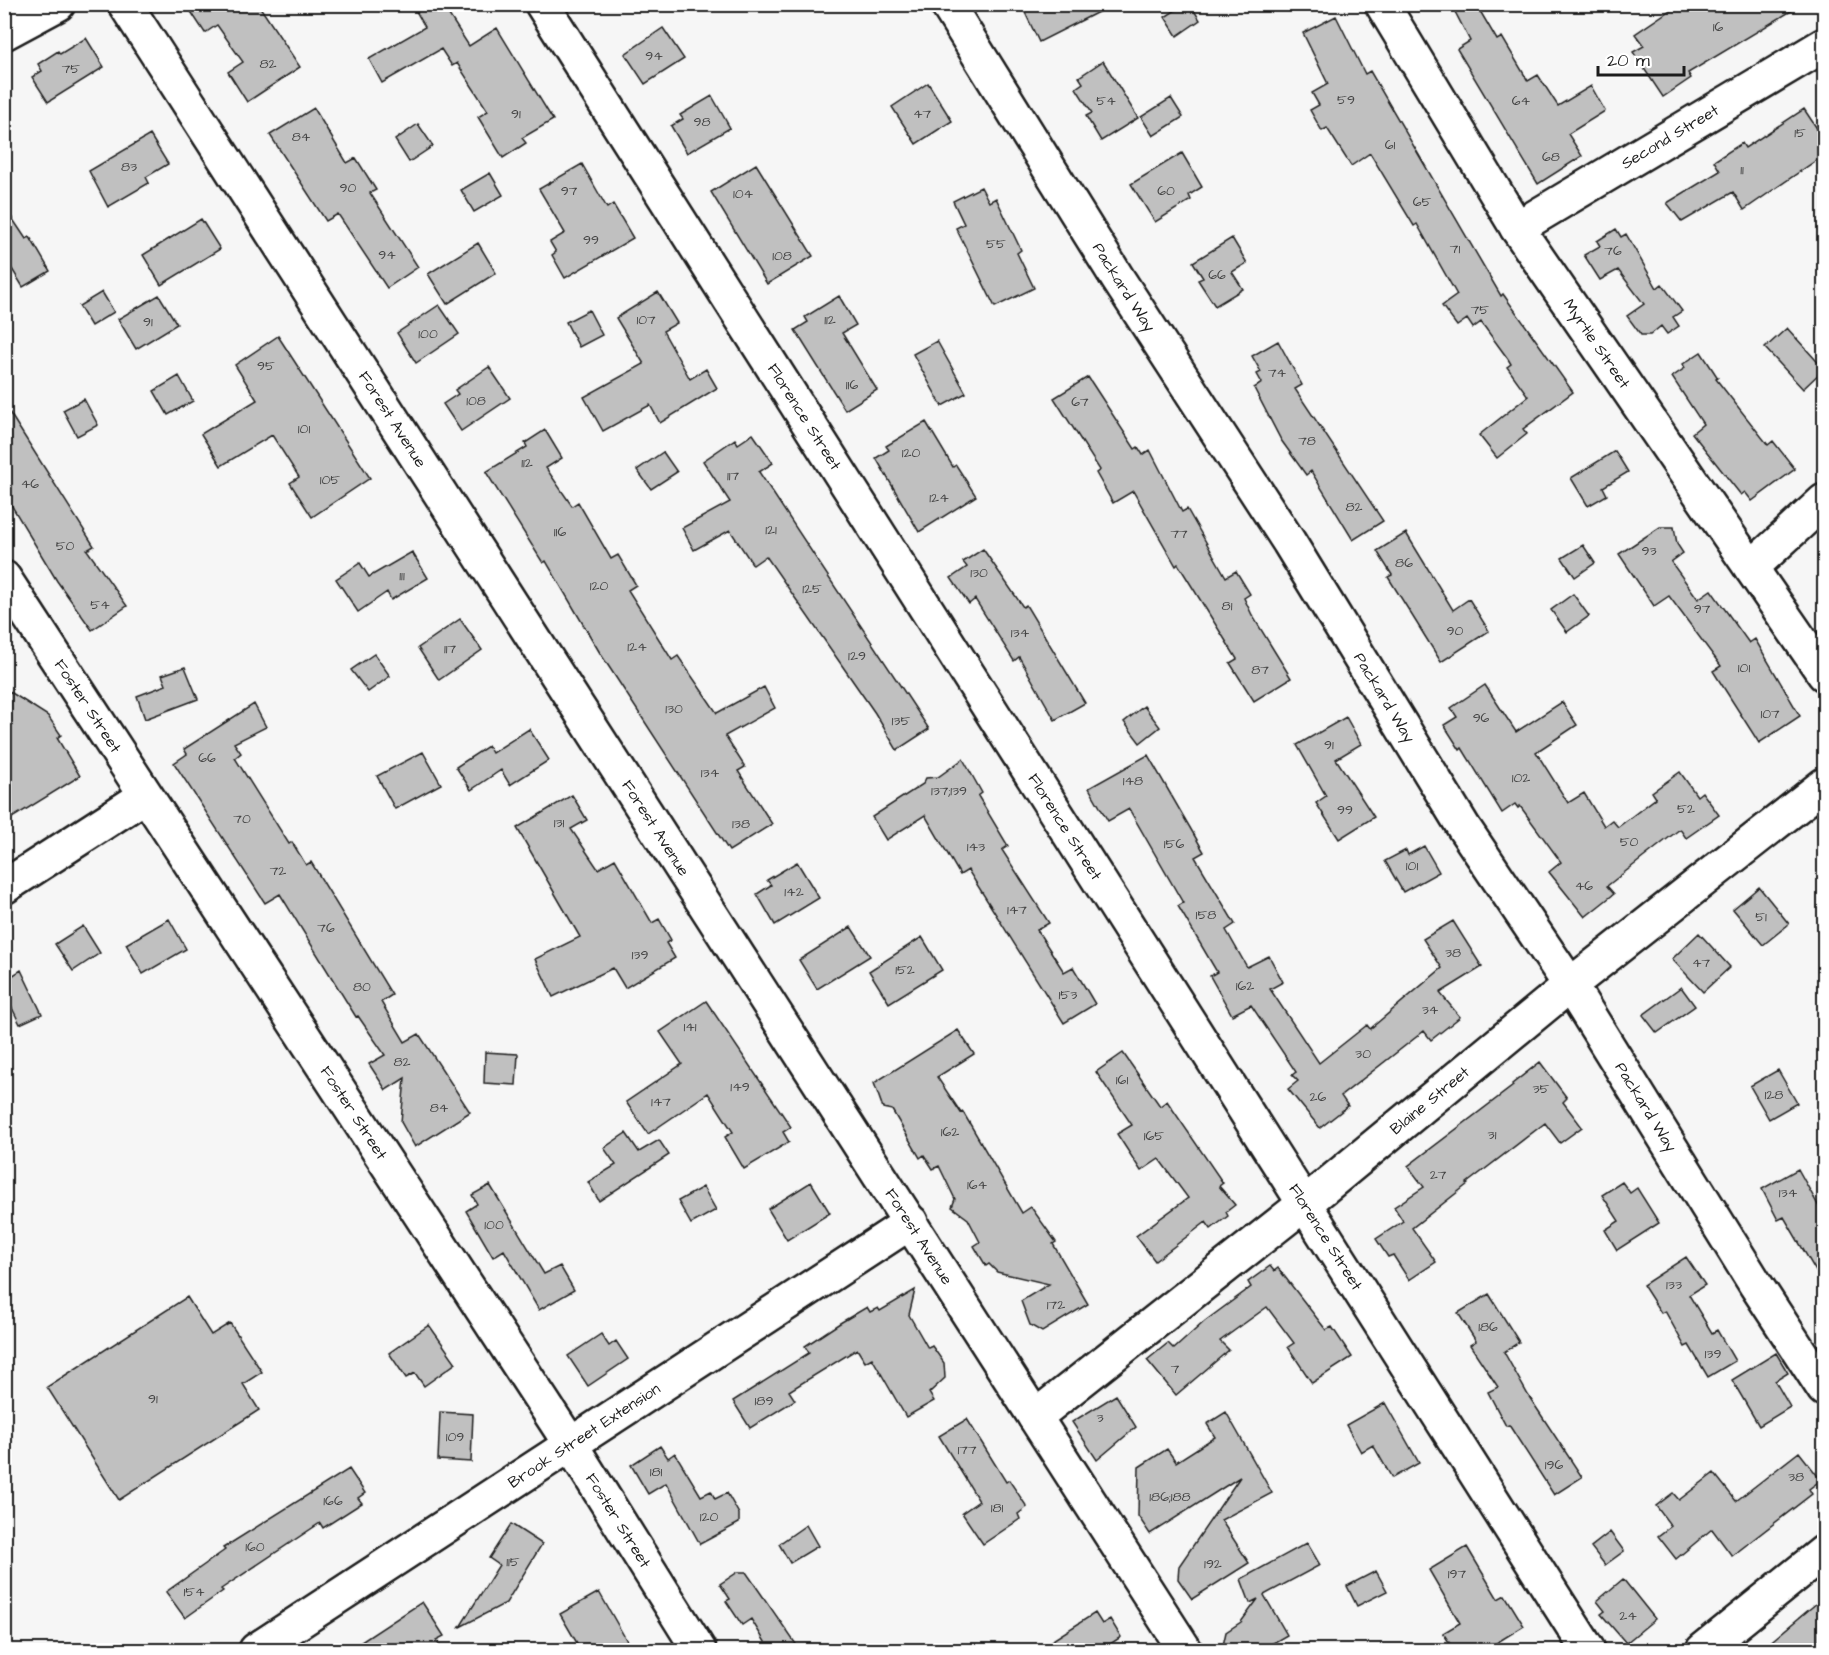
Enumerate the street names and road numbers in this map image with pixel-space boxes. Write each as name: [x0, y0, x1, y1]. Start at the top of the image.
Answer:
street label: Second Street: [1617, 99, 1723, 174]
street label: Packard Way: [1087, 239, 1161, 337]
street label: Myrtle Street: [1558, 295, 1636, 393]
street label: Florence Street: [762, 359, 847, 475]
street label: Forest Avenue: [353, 367, 432, 472]
street label: Packard Way: [1348, 648, 1420, 748]
street label: Foster Street: [49, 655, 127, 758]
street label: Florence Street: [1023, 769, 1107, 885]
street label: Forest Avenue: [616, 776, 695, 881]
street label: Packard Way: [1610, 1058, 1682, 1157]
street label: Blaine Street: [1385, 1061, 1475, 1140]
street label: Foster Street: [315, 1062, 393, 1164]
street label: Florence Street: [1283, 1179, 1368, 1295]
street label: Forest Avenue: [880, 1184, 958, 1289]
street label: Brook Street Extension: [504, 1378, 665, 1493]
street label: Foster Street: [580, 1469, 656, 1573]

